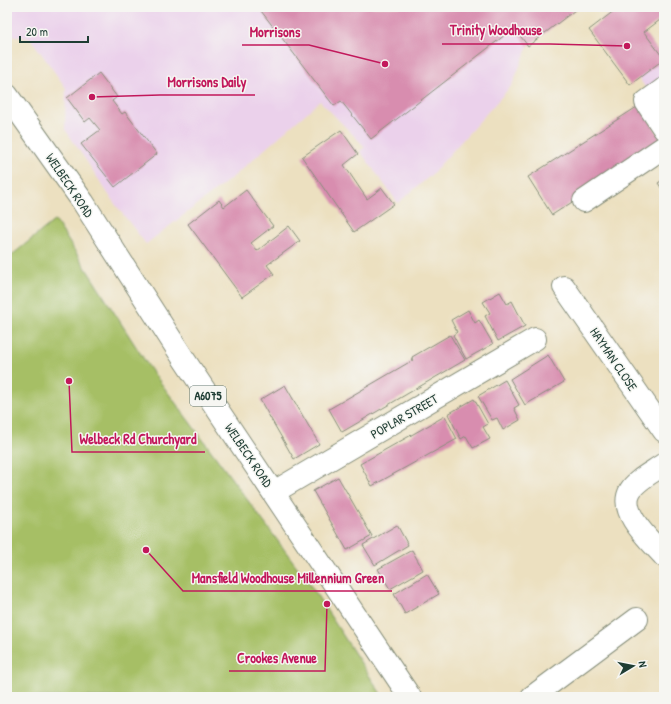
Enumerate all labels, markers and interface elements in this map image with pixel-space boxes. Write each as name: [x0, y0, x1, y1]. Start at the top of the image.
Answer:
scale bar: [20, 18, 88, 44]
callout: Trinity Woodhouse: [442, 18, 550, 44]
callout: Morrisons: [242, 19, 309, 45]
text: Trinity Woodhouse: [449, 20, 542, 41]
text: Morrisons: [250, 22, 301, 41]
text: 20 m: [26, 23, 48, 40]
callout: Morrisons Daily: [160, 69, 255, 95]
text: Morrisons Daily: [168, 72, 246, 93]
street label: WELBECK ROAD: [42, 150, 98, 221]
street label: HAYMAN CLOSE: [586, 324, 642, 395]
road number: A6075: [190, 386, 226, 406]
street label: POPLAR STREET: [367, 389, 442, 443]
street label: WELBECK ROAD: [221, 420, 277, 491]
callout: Welbeck Rd Churchyard: [72, 426, 205, 452]
text: Welbeck Rd Churchyard: [80, 429, 197, 450]
callout: Mansfield Woodhouse Millennium Green: [183, 565, 392, 591]
text: Mansfield Woodhouse Millennium Green: [192, 568, 384, 587]
callout: Crookes Avenue: [229, 645, 325, 671]
north arrow: [613, 646, 653, 686]
text: Crookes Avenue: [237, 648, 317, 667]
text: N: [635, 660, 650, 669]

